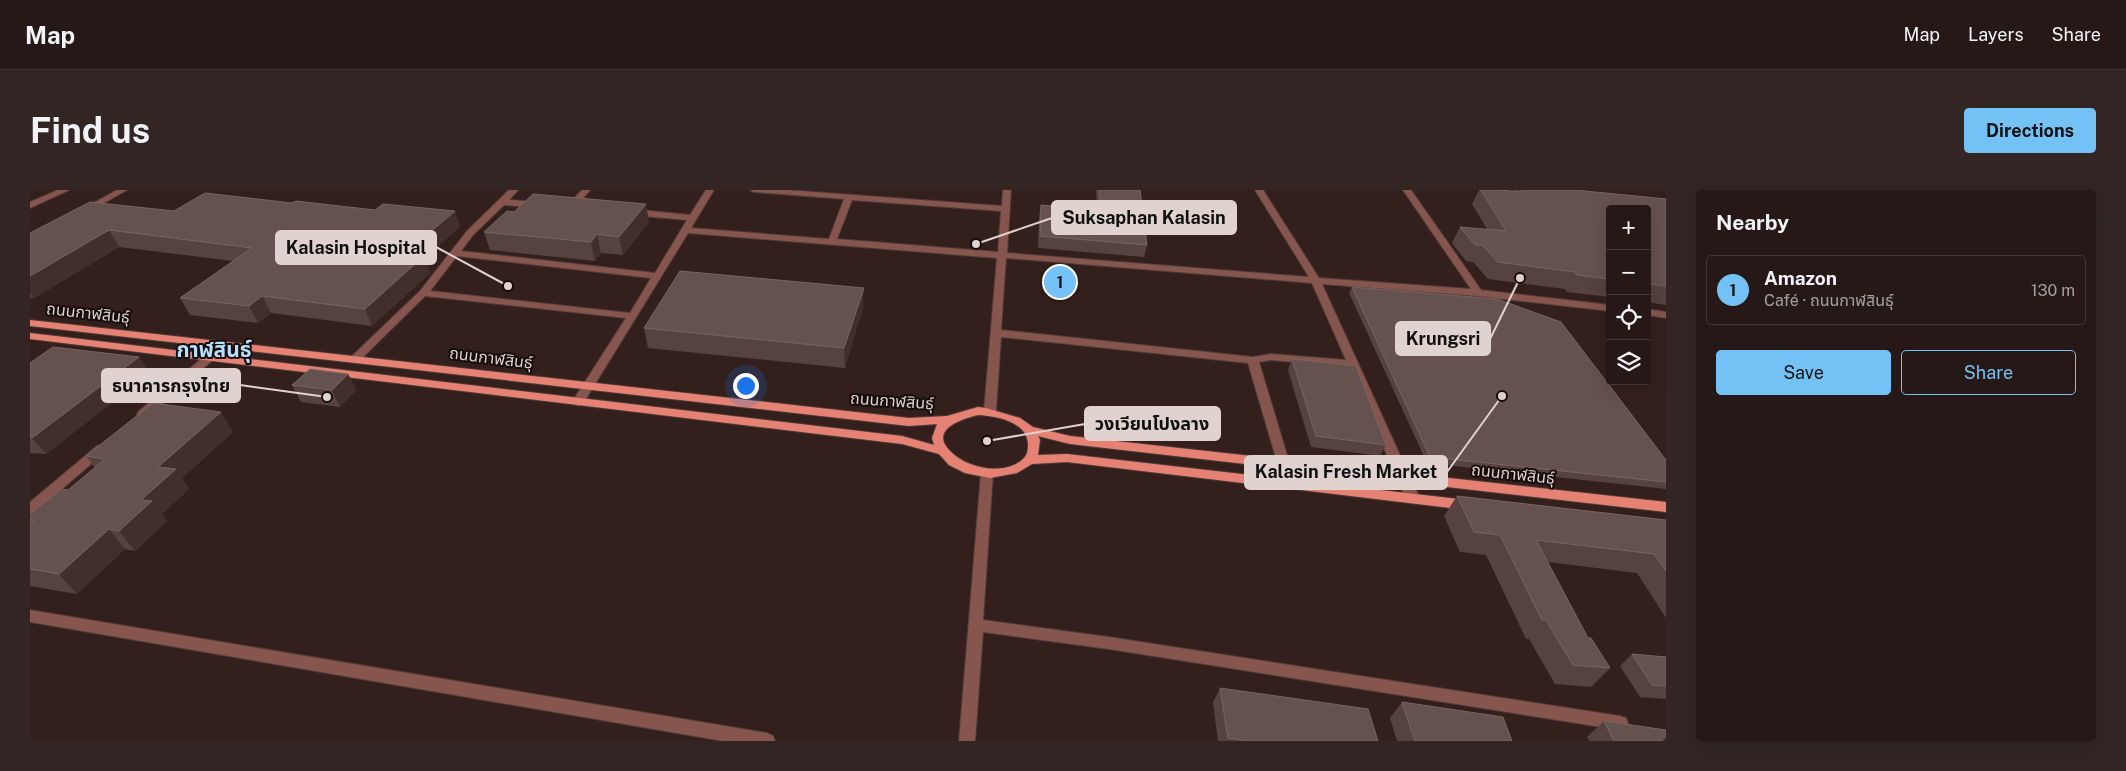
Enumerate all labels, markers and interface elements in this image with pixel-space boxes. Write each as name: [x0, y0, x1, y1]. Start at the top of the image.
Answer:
text: Map: [25, 21, 75, 49]
text: Map: [1904, 24, 1940, 45]
text: Layers: [1968, 24, 2024, 45]
text: Share: [2052, 24, 2101, 45]
button: Directions: [1964, 108, 2096, 153]
text: Find us: [30, 110, 150, 151]
callout: Suksaphan Kalasin: [1052, 201, 1236, 234]
map controls: [1606, 205, 1651, 385]
button: +: [1606, 205, 1651, 250]
text: Suksaphan Kalasin: [1062, 207, 1226, 228]
text: Nearby: [1716, 210, 1789, 235]
callout: Kalasin Hospital: [276, 231, 436, 264]
text: Kalasin Hospital: [286, 237, 426, 258]
button: −: [1606, 250, 1651, 295]
pin: 1: [1044, 263, 1076, 301]
text: Amazon: [1764, 267, 1837, 289]
text: 1: [1730, 281, 1736, 300]
text: 130 m: [2031, 281, 2075, 300]
text: Café · ถนนกาฬสินธุ์: [1764, 291, 1894, 310]
button: locate: [1606, 295, 1651, 340]
street label: ถนนกาฬสินธุ์: [45, 299, 131, 327]
callout: Krungsri: [1396, 322, 1490, 355]
text: Krungsri: [1406, 328, 1480, 349]
district label: กาฬสินธุ์: [176, 337, 252, 363]
button: layers: [1606, 340, 1651, 385]
street label: ถนนกาฬสินธุ์: [448, 343, 534, 373]
button: Save: [1716, 350, 1891, 395]
button: Share: [1901, 350, 2076, 395]
callout: ธนาคารกรุงไทย: [102, 369, 240, 402]
your location: [733, 373, 759, 399]
text: ธนาคารกรุงไทย: [112, 375, 230, 397]
street label: ถนนกาฬสินธุ์: [850, 389, 935, 413]
callout: วงเวียนโปงลาง: [1085, 407, 1220, 440]
text: วงเวียนโปงลาง: [1095, 413, 1209, 434]
callout: Kalasin Fresh Market: [1245, 456, 1447, 489]
street label: ถนนกาฬสินธุ์: [1470, 460, 1556, 488]
text: Kalasin Fresh Market: [1255, 461, 1437, 482]

